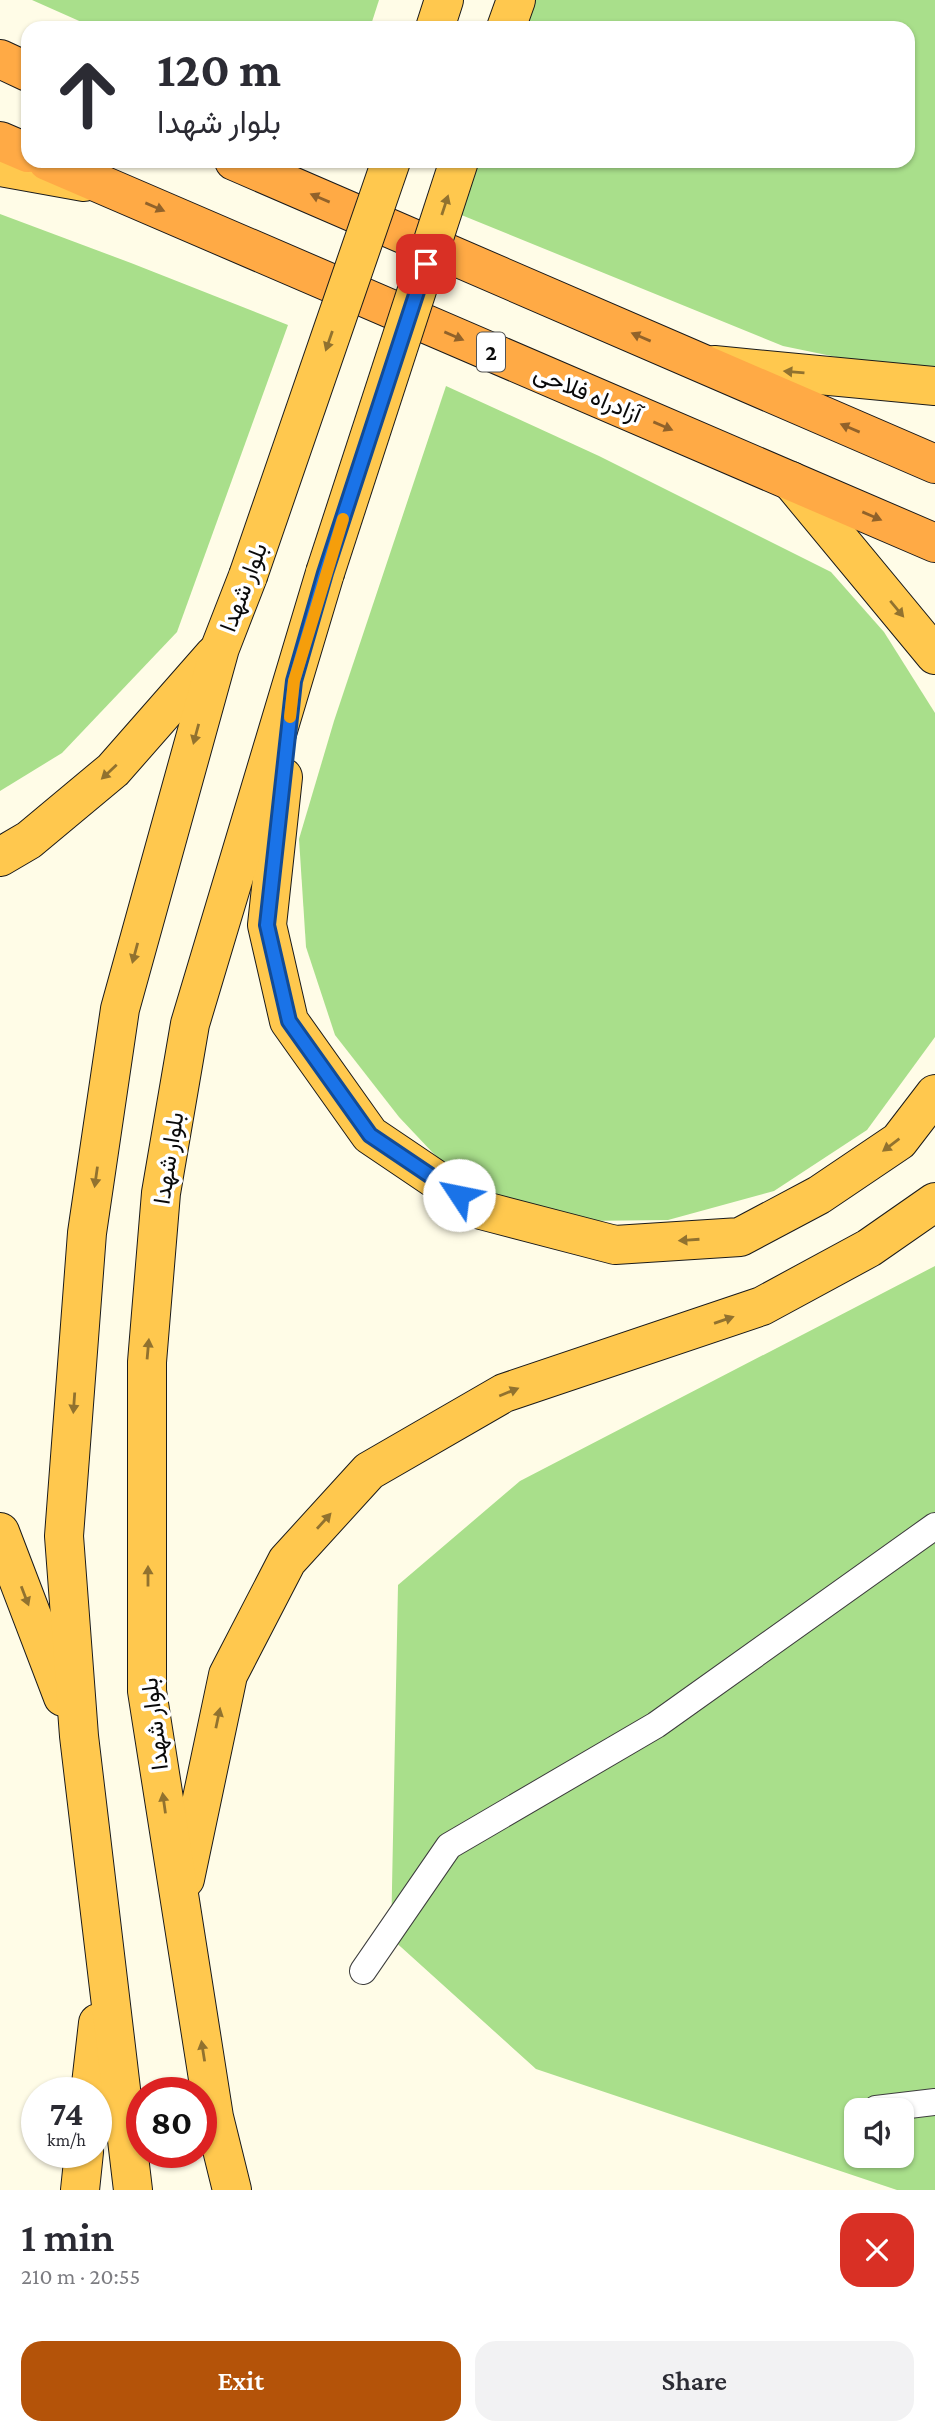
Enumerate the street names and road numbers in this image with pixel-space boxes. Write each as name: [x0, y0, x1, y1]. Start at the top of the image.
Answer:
road number: 2: [477, 332, 505, 372]
street label: آزادراه فلاحی: [529, 358, 648, 431]
street label: بلوار شهدا: [214, 539, 274, 636]
street label: بلوار شهدا: [147, 1110, 191, 1206]
street label: بلوار شهدا: [135, 1676, 175, 1772]

